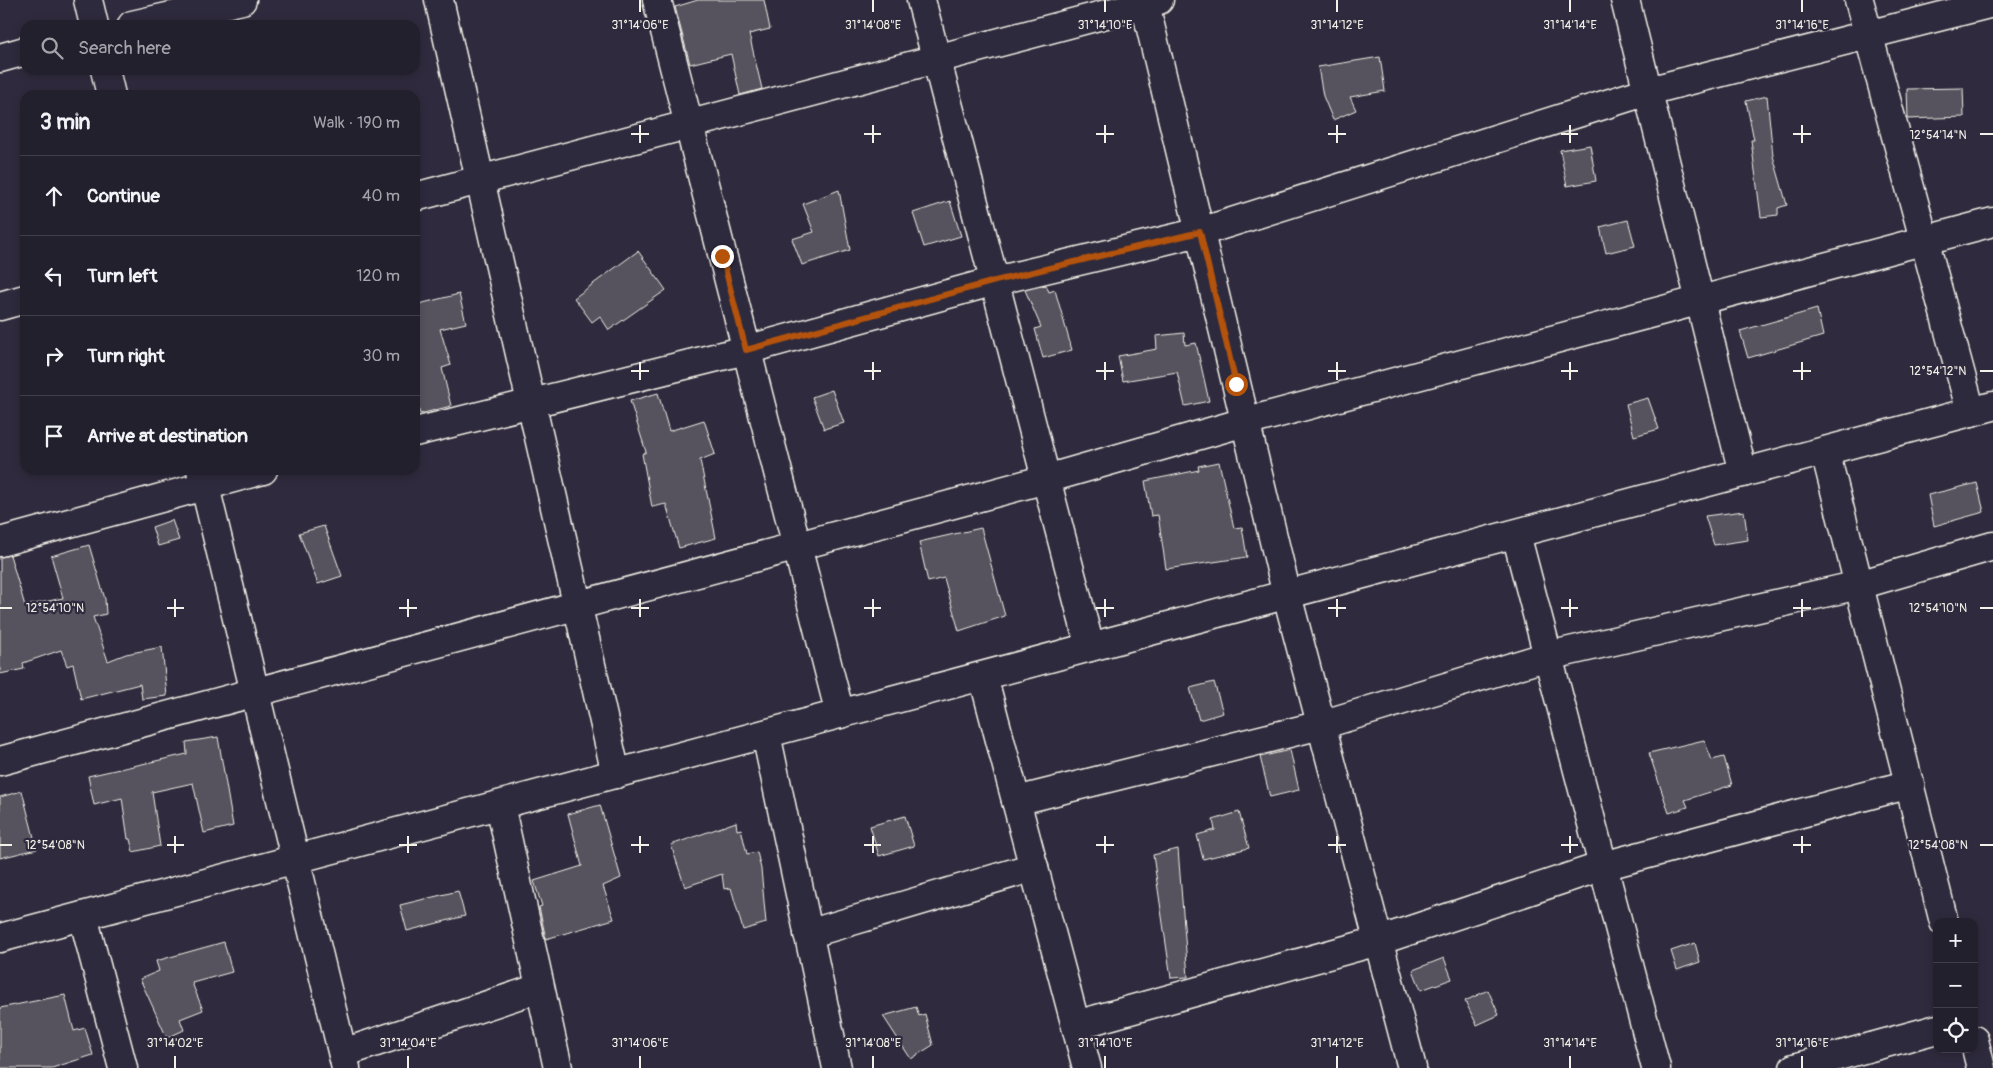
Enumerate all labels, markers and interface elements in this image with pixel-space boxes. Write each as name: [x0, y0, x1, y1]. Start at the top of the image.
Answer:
text: 31°14'06"E: [612, 18, 668, 33]
text: 31°14'08"E: [845, 18, 901, 33]
text: 31°14'10"E: [1078, 18, 1132, 33]
text: 31°14'12"E: [1310, 18, 1364, 33]
text: 31°14'14"E: [1543, 18, 1597, 33]
text: 31°14'16"E: [1775, 18, 1829, 33]
search box: [20, 20, 420, 75]
icon: search: [38, 34, 66, 62]
text: Search here: [78, 36, 171, 60]
text: 3 min: [40, 109, 90, 136]
text: Walk · 190 m: [313, 113, 400, 133]
text: 12°54'14"N: [1909, 128, 1967, 143]
icon: ahead: [40, 182, 68, 210]
text: Continue: [87, 184, 160, 208]
text: 40 m: [362, 186, 400, 206]
route end: [711, 245, 734, 268]
icon: left: [40, 262, 68, 290]
text: Turn left: [87, 264, 157, 288]
text: 120 m: [356, 266, 400, 286]
icon: right: [40, 342, 68, 370]
text: Turn right: [87, 344, 165, 368]
text: 30 m: [362, 346, 400, 366]
text: 12°54'12"N: [1910, 364, 1966, 379]
route start: [1225, 373, 1248, 396]
icon: arrive: [40, 422, 68, 450]
text: Arrive at destination: [87, 424, 248, 448]
text: 12°54'10"N: [26, 601, 84, 616]
text: 12°54'10"N: [1909, 601, 1967, 616]
text: 12°54'08"N: [25, 838, 85, 853]
text: 12°54'08"N: [1908, 838, 1968, 853]
map controls: [1933, 918, 1978, 1053]
button: +: [1933, 918, 1978, 963]
button: −: [1933, 963, 1978, 1008]
button: locate: [1933, 1008, 1978, 1053]
text: 31°14'02"E: [147, 1036, 203, 1051]
text: 31°14'04"E: [380, 1036, 436, 1051]
text: 31°14'06"E: [612, 1036, 668, 1051]
text: 31°14'08"E: [845, 1036, 901, 1051]
text: 31°14'10"E: [1078, 1036, 1132, 1051]
text: 31°14'12"E: [1310, 1036, 1364, 1051]
text: 31°14'14"E: [1543, 1036, 1597, 1051]
text: 31°14'16"E: [1775, 1036, 1829, 1051]

